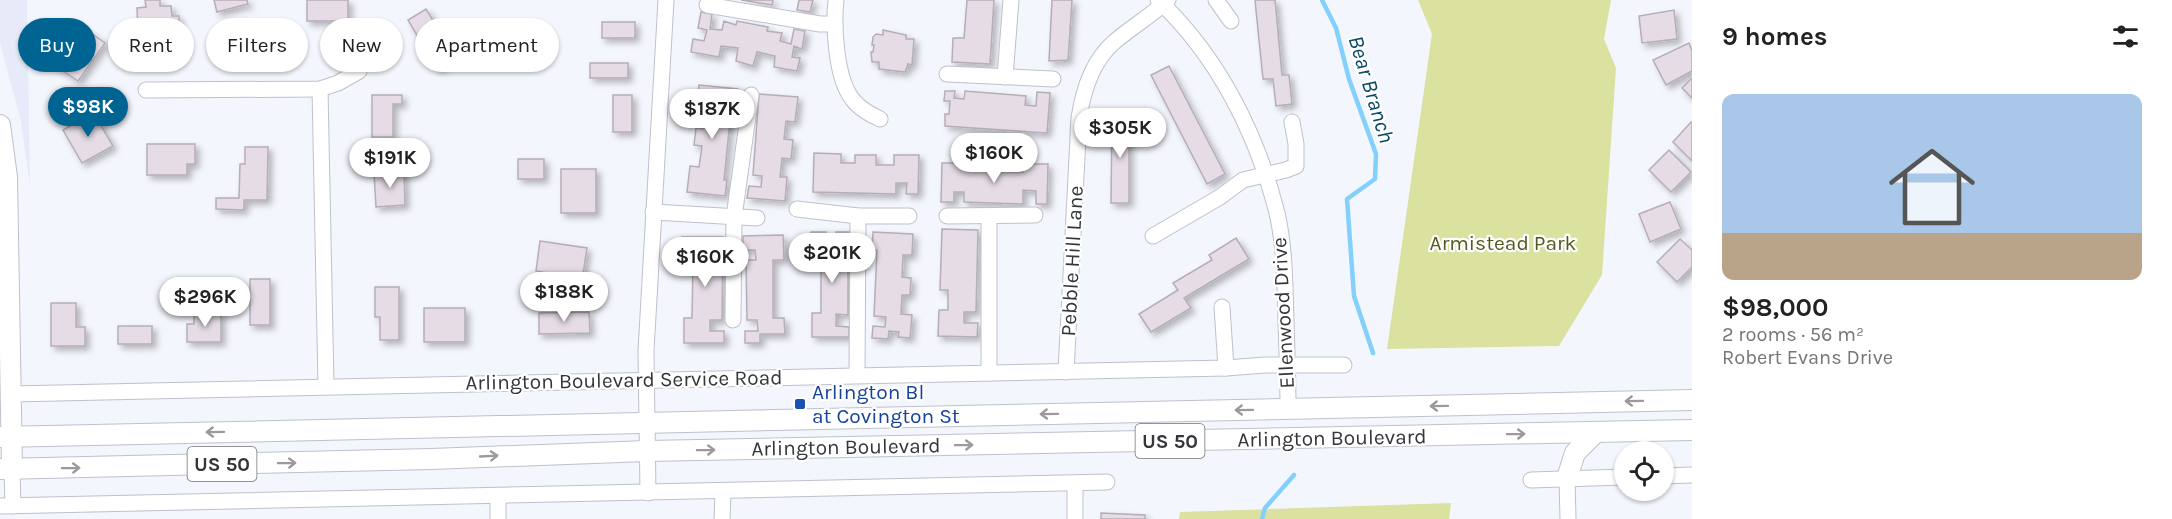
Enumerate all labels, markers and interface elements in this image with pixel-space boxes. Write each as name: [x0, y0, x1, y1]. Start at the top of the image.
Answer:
chip: Buy: [18, 18, 96, 72]
chip: Rent: [108, 18, 194, 72]
chip: Filters: [206, 18, 308, 72]
chip: New: [320, 18, 403, 72]
chip: Apartment: [415, 18, 559, 72]
icon: filters: [2109, 20, 2142, 53]
text: 9 homes: [1722, 21, 1828, 52]
water label: Bear Branch: [1342, 32, 1400, 146]
pin: $98K: [52, 87, 124, 138]
pin: $187K: [670, 89, 754, 140]
text: $98K: [62, 95, 114, 118]
text: $187K: [684, 97, 740, 120]
pin: $305K: [1078, 108, 1162, 159]
text: $305K: [1088, 116, 1152, 139]
pin: $160K: [952, 133, 1036, 184]
icon: home: [1878, 133, 1986, 241]
pin: $191K: [348, 138, 432, 189]
text: $160K: [965, 141, 1023, 164]
text: $191K: [363, 146, 417, 169]
street label: Pebble Hill Lane: [1056, 185, 1088, 337]
park label: Armistead Park: [1430, 231, 1577, 255]
pin: $201K: [790, 233, 874, 284]
pin: $160K: [663, 237, 747, 288]
street label: Ellenwood Drive: [1267, 237, 1299, 389]
text: $201K: [803, 241, 861, 264]
text: $160K: [676, 245, 734, 268]
pin: $188K: [522, 272, 606, 323]
pin: $296K: [163, 277, 247, 328]
text: $188K: [534, 280, 594, 303]
text: $296K: [173, 285, 237, 308]
text: $98,000: [1722, 292, 1829, 323]
text: 2 rooms · 56 m²: [1722, 323, 1864, 346]
text: Robert Evans Drive: [1722, 346, 1893, 369]
street label: Arlington Boulevard Service Road: [465, 365, 783, 395]
place label: Arlington Bl at Covington St: [812, 380, 960, 428]
one-way arrow: [1624, 396, 1644, 407]
marker: Arlington Bl at Covington St: [793, 397, 807, 411]
one-way arrow: [1429, 400, 1449, 411]
one-way arrow: [1234, 404, 1254, 416]
one-way arrow: [1039, 408, 1059, 420]
road number: US 50: [1136, 424, 1204, 458]
street label: Arlington Boulevard: [1237, 424, 1427, 452]
one-way arrow: [205, 426, 225, 438]
one-way arrow: [1505, 428, 1525, 440]
street label: Arlington Boulevard: [751, 433, 941, 461]
one-way arrow: [953, 439, 973, 451]
map controls: [1614, 441, 1674, 501]
button: locate: [1614, 441, 1674, 501]
one-way arrow: [695, 444, 715, 456]
road number: US 50: [188, 447, 256, 481]
one-way arrow: [479, 451, 499, 462]
one-way arrow: [276, 457, 296, 468]
one-way arrow: [60, 462, 80, 473]

